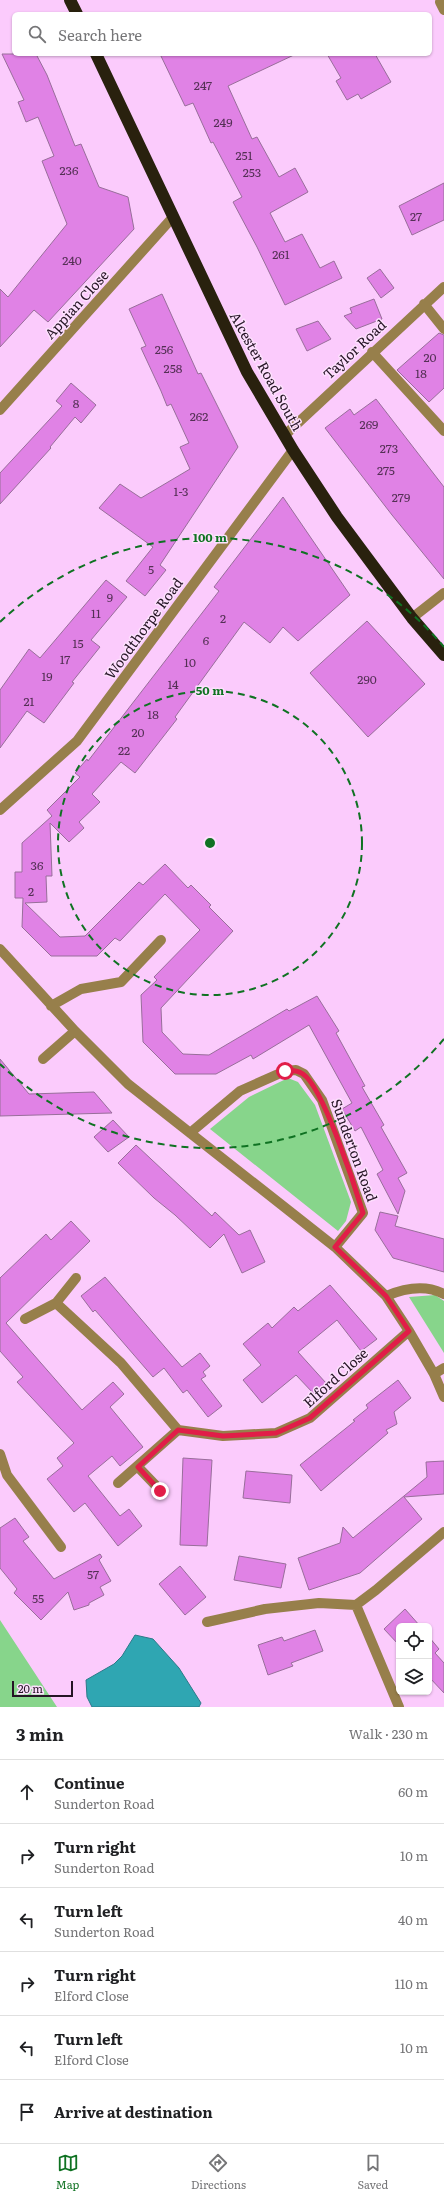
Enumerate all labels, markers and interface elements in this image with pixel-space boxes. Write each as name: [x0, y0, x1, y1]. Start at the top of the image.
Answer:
search box: [12, 12, 432, 56]
icon: search: [26, 23, 48, 45]
text: Search here: [58, 23, 142, 46]
house number: 247: [194, 76, 212, 94]
house number: 249: [214, 113, 232, 131]
house number: 251: [235, 146, 253, 164]
house number: 236: [59, 161, 79, 179]
house number: 253: [243, 163, 261, 181]
house number: 27: [410, 207, 422, 225]
house number: 261: [272, 245, 290, 263]
house number: 240: [62, 251, 82, 269]
street label: Appian Close: [39, 265, 113, 343]
street label: Alcester Road South: [226, 308, 308, 434]
street label: Taylor Road: [318, 314, 390, 384]
house number: 256: [155, 340, 174, 358]
house number: 20: [423, 348, 437, 366]
house number: 258: [164, 359, 183, 377]
house number: 18: [415, 364, 427, 382]
house number: 8: [73, 394, 80, 412]
house number: 262: [190, 407, 208, 425]
house number: 269: [360, 415, 378, 433]
house number: 273: [380, 439, 398, 457]
house number: 275: [377, 461, 395, 479]
house number: 1-3: [174, 482, 188, 500]
house number: 279: [392, 488, 410, 506]
text: 100 m: [193, 528, 227, 546]
house number: 5: [148, 560, 154, 578]
street label: Woodthorpe Road: [99, 573, 187, 683]
house number: 9: [107, 588, 113, 606]
house number: 11: [91, 604, 101, 622]
house number: 2: [220, 609, 226, 627]
house number: 6: [203, 631, 210, 649]
house number: 15: [73, 634, 83, 652]
house number: 17: [60, 650, 70, 668]
house number: 10: [184, 653, 196, 671]
house number: 19: [41, 667, 53, 685]
house number: 290: [357, 670, 377, 688]
house number: 14: [167, 675, 179, 693]
text: 50 m: [196, 681, 224, 699]
house number: 21: [24, 692, 35, 710]
house number: 18: [147, 705, 159, 723]
house number: 20: [131, 723, 145, 741]
house number: 22: [118, 741, 130, 759]
centre of rings: [203, 836, 217, 850]
house number: 36: [31, 856, 44, 874]
house number: 2: [28, 882, 34, 900]
route start: [276, 1062, 294, 1080]
street label: Sunderton Road: [327, 1096, 383, 1205]
street label: Elford Close: [298, 1343, 372, 1411]
route end: [151, 1482, 169, 1500]
house number: 57: [87, 1565, 99, 1583]
house number: 55: [32, 1589, 44, 1607]
map controls: [396, 1623, 432, 1695]
button: locate: [396, 1623, 432, 1659]
button: layers: [396, 1659, 432, 1695]
scale bar: [12, 1679, 73, 1698]
text: 20 m: [18, 1680, 43, 1696]
text: 3 min: [16, 1721, 64, 1746]
text: Walk · 230 m: [349, 1724, 428, 1743]
text: Continue: [54, 1771, 124, 1794]
icon: ahead: [16, 1781, 38, 1803]
text: 60 m: [398, 1782, 428, 1801]
text: Sunderton Road: [54, 1794, 154, 1813]
text: Turn right: [54, 1835, 136, 1858]
icon: right: [16, 1845, 38, 1867]
text: 10 m: [400, 1846, 428, 1865]
text: Sunderton Road: [54, 1858, 154, 1877]
text: Turn left: [54, 1899, 123, 1922]
icon: left: [16, 1909, 38, 1931]
text: 40 m: [398, 1910, 428, 1929]
text: Sunderton Road: [54, 1922, 154, 1941]
text: Turn right: [54, 1963, 136, 1986]
icon: right: [16, 1973, 38, 1995]
text: 110 m: [395, 1974, 428, 1993]
text: Elford Close: [54, 1986, 129, 2005]
text: Turn left: [54, 2027, 123, 2050]
icon: left: [16, 2037, 38, 2059]
text: 10 m: [400, 2038, 428, 2057]
text: Elford Close: [54, 2050, 129, 2069]
text: Arrive at destination: [54, 2100, 213, 2123]
icon: arrive: [16, 2101, 38, 2123]
tab: Map: [56, 2152, 79, 2192]
tab: Directions: [191, 2152, 246, 2192]
tab: Saved: [358, 2152, 388, 2192]

